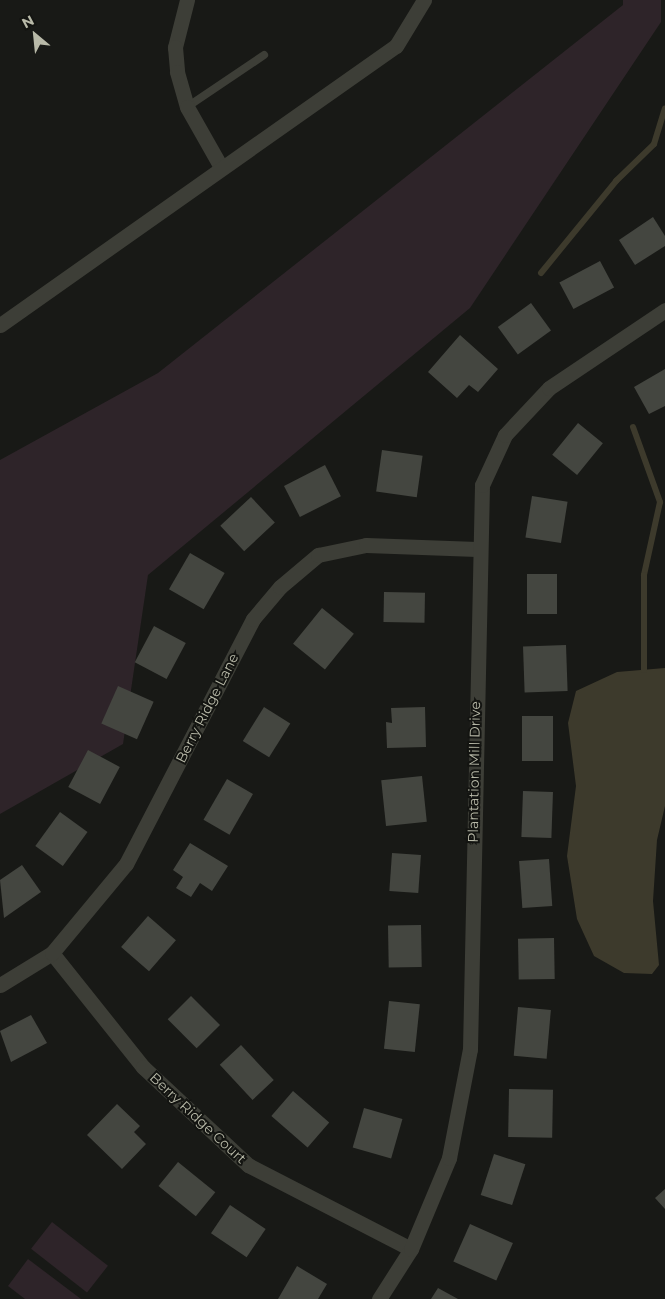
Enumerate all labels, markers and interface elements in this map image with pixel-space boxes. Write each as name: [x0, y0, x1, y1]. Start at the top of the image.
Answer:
north arrow: [10, 10, 60, 60]
text: N: [19, 11, 37, 32]
street label: Berry Ridge Lane: [172, 650, 242, 766]
street label: Plantation Mill Drive: [464, 701, 484, 843]
street label: Berry Ridge Court: [146, 1069, 250, 1167]

